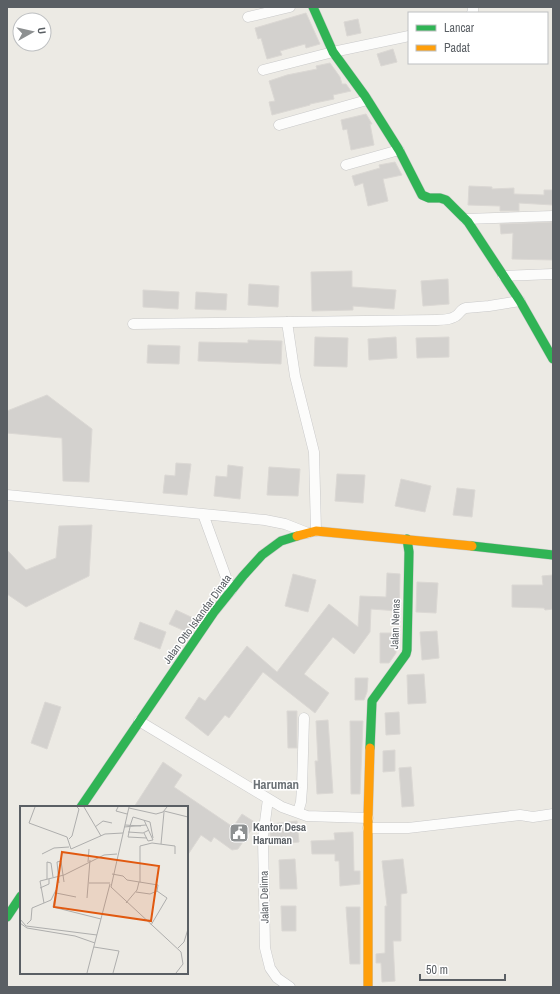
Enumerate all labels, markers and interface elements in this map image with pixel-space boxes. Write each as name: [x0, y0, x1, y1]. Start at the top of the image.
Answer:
north arrow: [12, 12, 52, 52]
legend: [408, 12, 548, 64]
text: Lancar: [444, 20, 475, 36]
text: U: [35, 26, 49, 35]
text: Padat: [444, 40, 470, 56]
street label: Jalan Otto Iskandar Dinata: [160, 571, 234, 667]
street label: Jalan Nenas: [387, 598, 403, 649]
district label: Haruman: [253, 776, 299, 793]
inset map: [20, 806, 188, 974]
place label: Kantor Desa Haruman: [253, 820, 306, 847]
public building icon: Kantor Desa Haruman: [228, 822, 250, 844]
street label: Jalan Delima: [257, 871, 271, 923]
scale bar: [420, 956, 505, 982]
text: 50 m: [426, 962, 448, 978]

